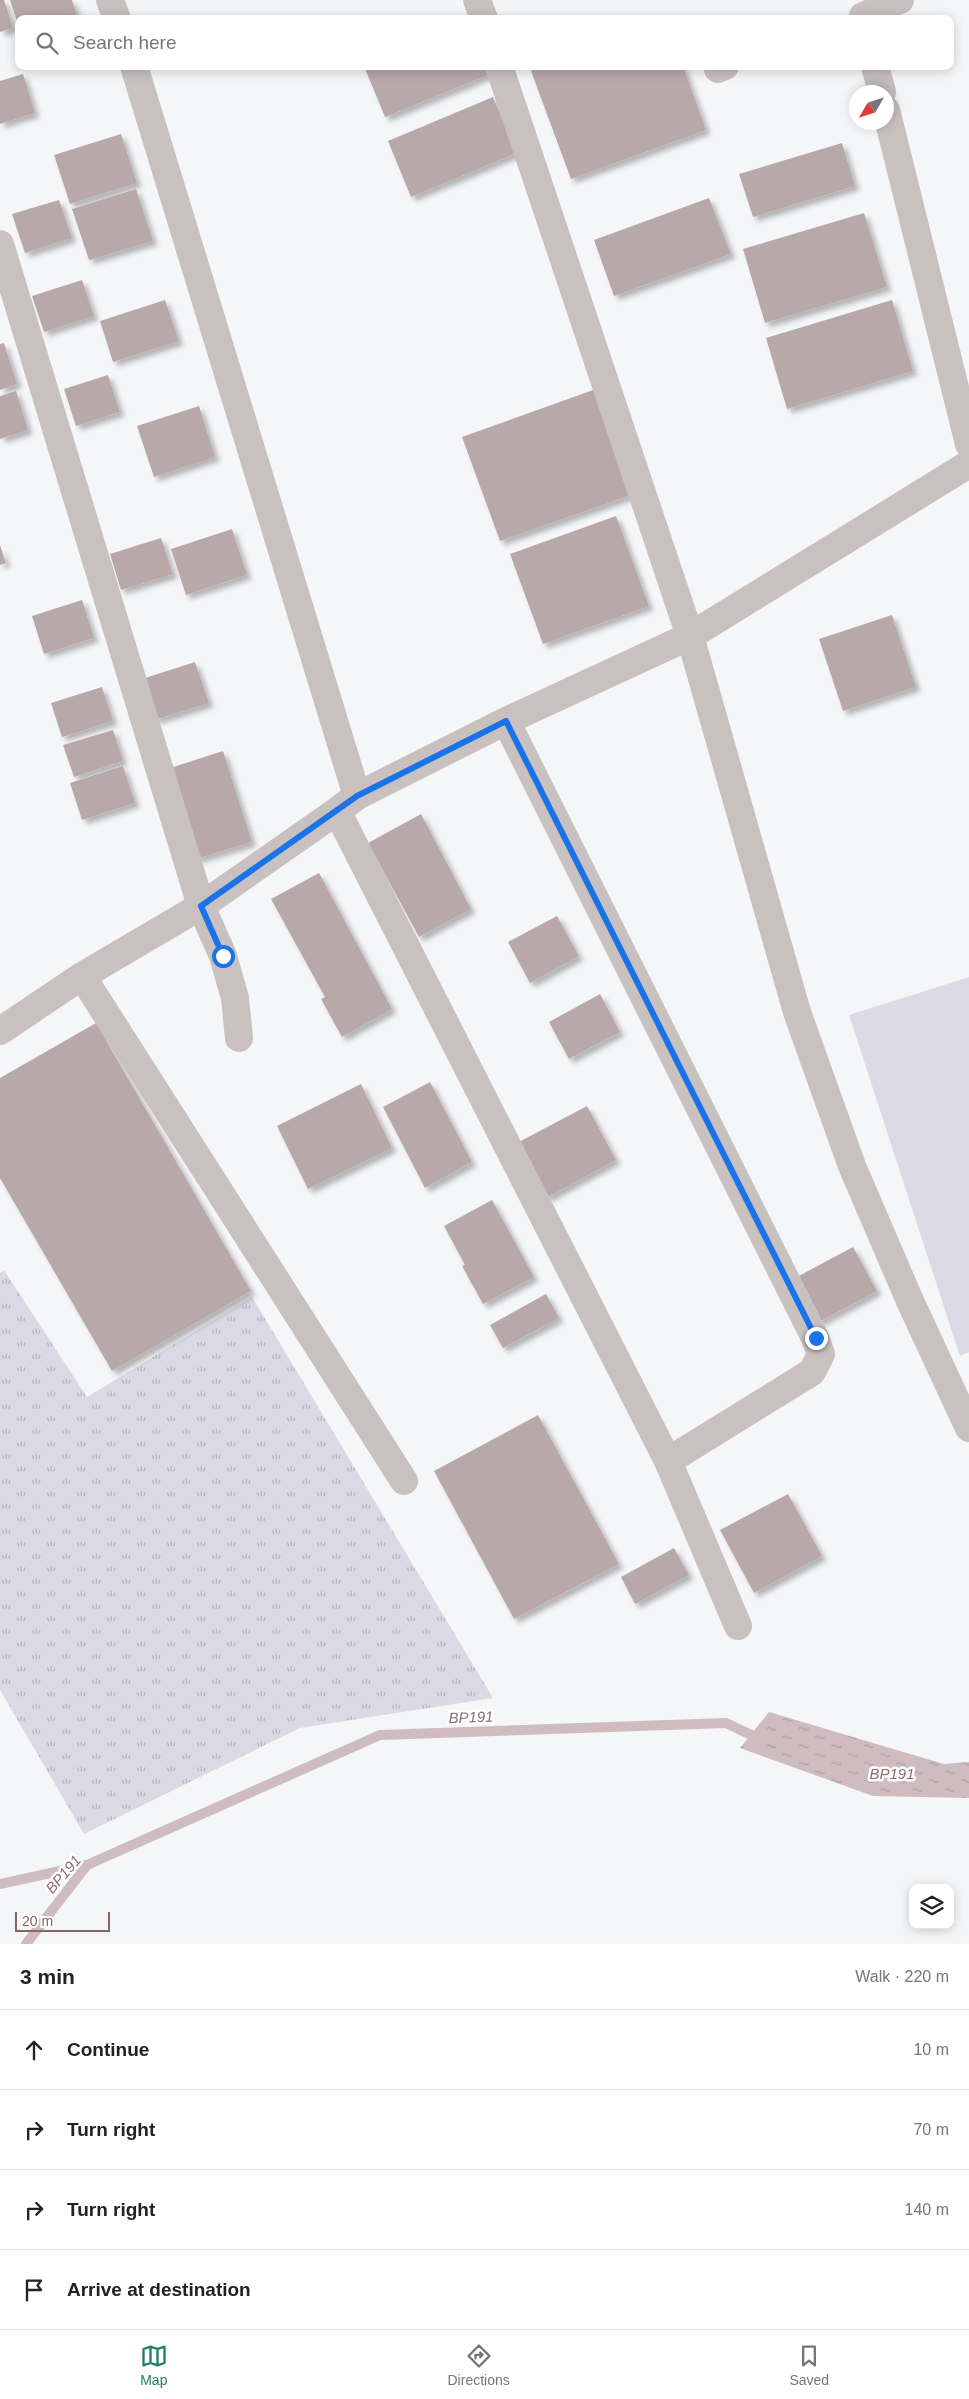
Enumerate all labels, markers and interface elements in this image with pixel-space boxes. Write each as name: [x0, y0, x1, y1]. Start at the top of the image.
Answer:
search box: [15, 15, 954, 70]
icon: search: [33, 29, 61, 57]
text: Search here: [73, 32, 177, 53]
north arrow: [849, 85, 894, 130]
route start: [212, 945, 235, 968]
route end: [805, 1327, 828, 1350]
water label: BP191: [448, 1708, 494, 1726]
water label: BP191: [869, 1765, 915, 1782]
water label: BP191: [42, 1851, 84, 1897]
map controls: [909, 1884, 954, 1929]
button: layers: [909, 1884, 954, 1929]
scale bar: [15, 1909, 110, 1932]
text: 20 m: [22, 1913, 53, 1929]
text: 3 min: [20, 1965, 75, 1988]
text: Walk · 220 m: [855, 1968, 949, 1985]
icon: ahead: [20, 2036, 48, 2064]
text: Continue: [67, 2039, 149, 2060]
text: 10 m: [913, 2041, 949, 2058]
icon: right: [20, 2116, 48, 2144]
text: Turn right: [67, 2119, 155, 2140]
text: 70 m: [913, 2121, 949, 2138]
icon: right: [20, 2196, 48, 2224]
text: Turn right: [67, 2199, 155, 2220]
text: 140 m: [905, 2201, 949, 2218]
icon: arrive: [20, 2276, 48, 2304]
text: Arrive at destination: [67, 2279, 251, 2300]
tab: Map: [140, 2342, 168, 2388]
tab: Directions: [448, 2342, 510, 2388]
tab: Saved: [789, 2342, 829, 2388]

